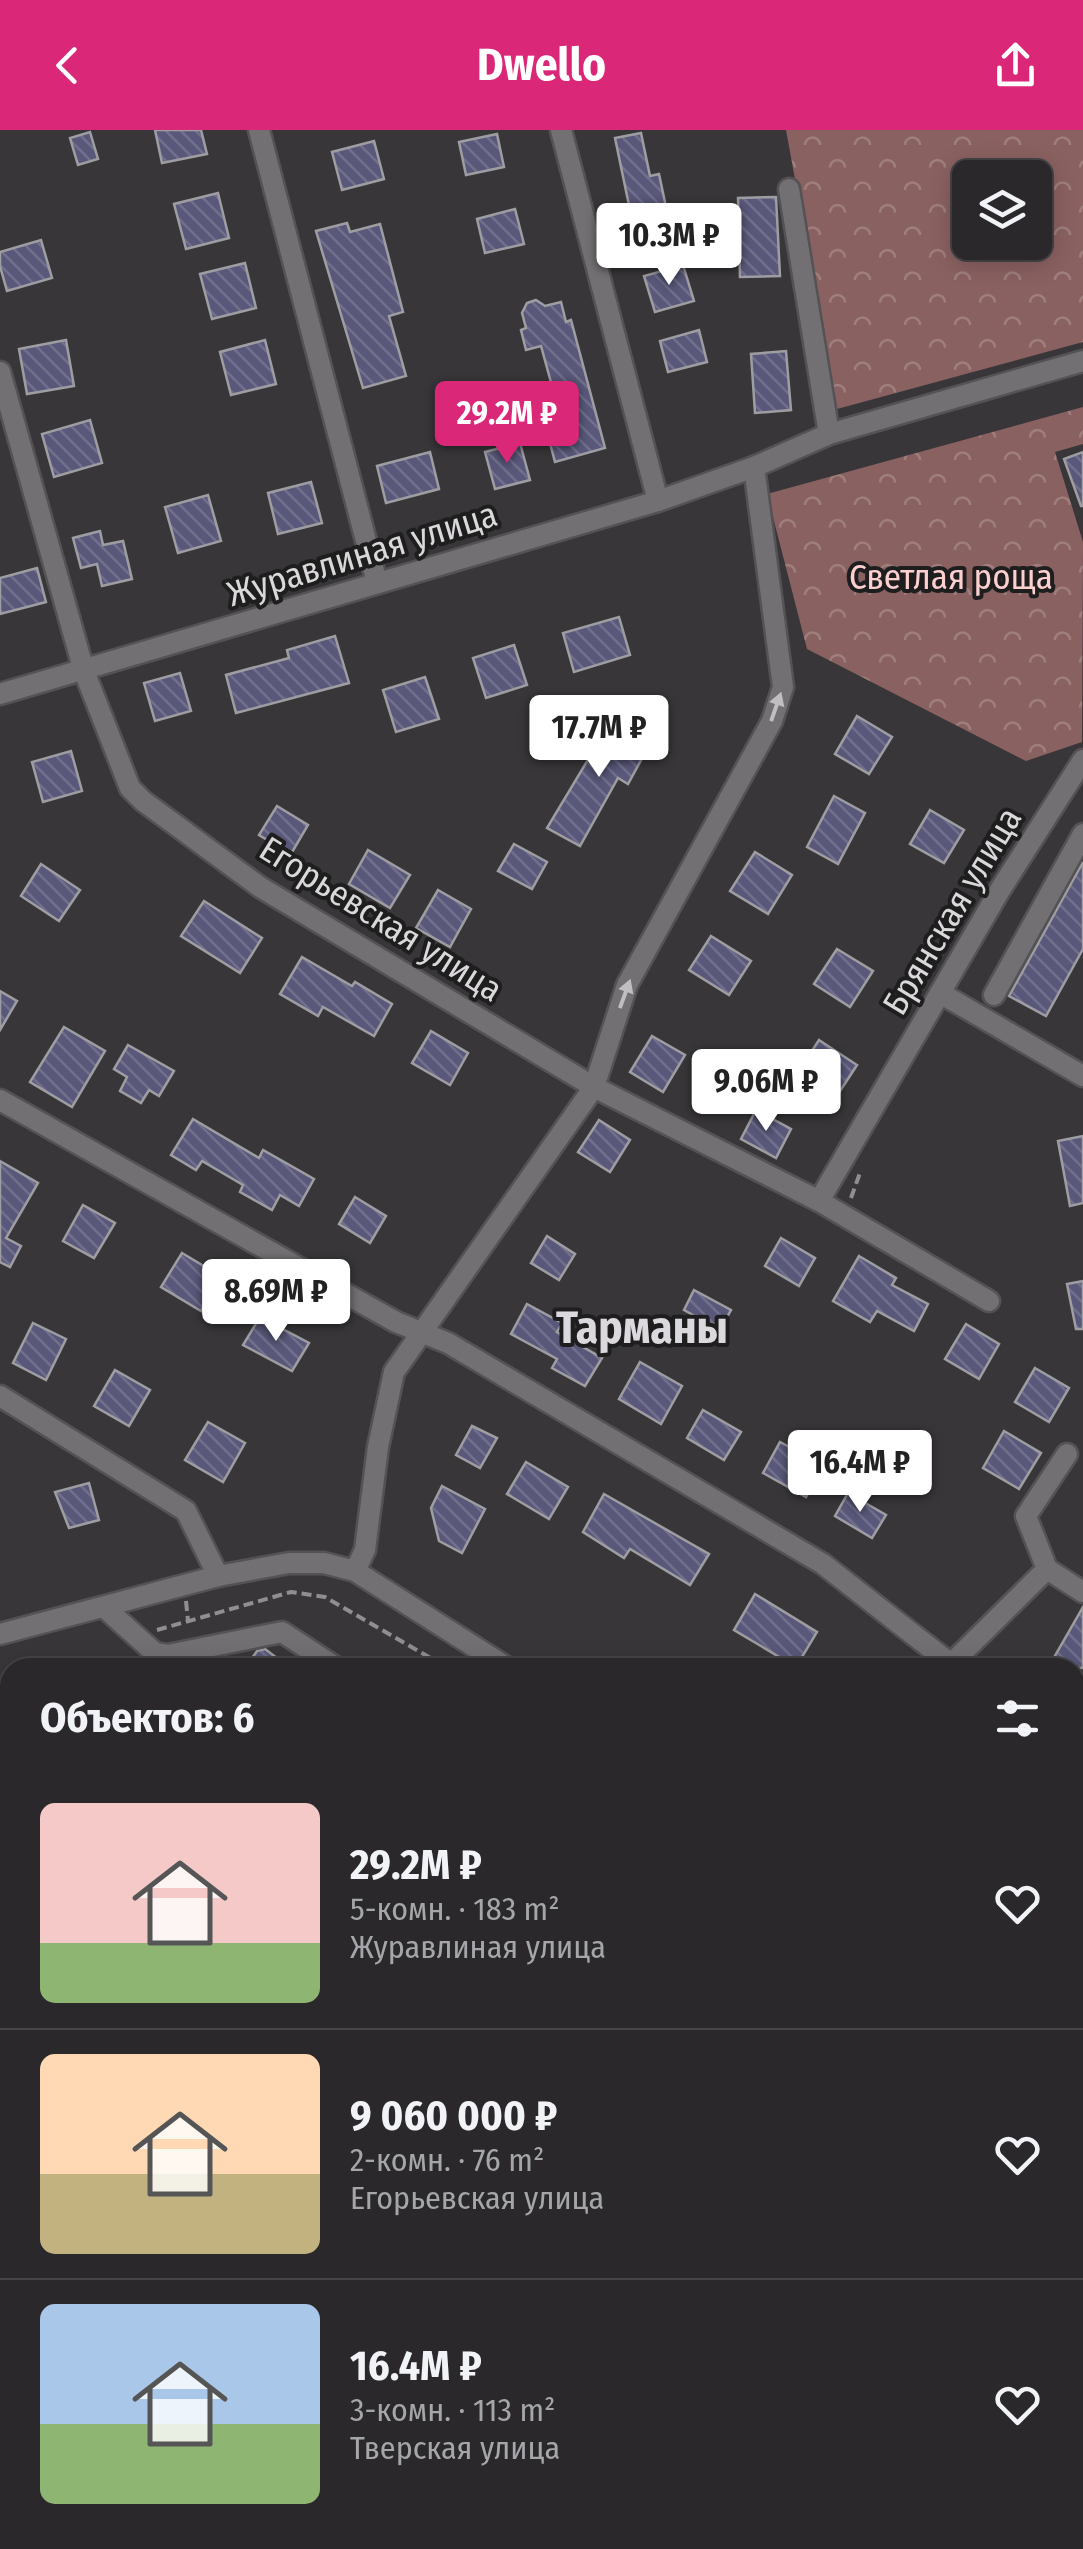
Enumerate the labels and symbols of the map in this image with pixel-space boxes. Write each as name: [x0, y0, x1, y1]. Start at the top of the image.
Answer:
pin: 10.3M ₽: [577, 203, 761, 288]
pin: 29.2M ₽: [415, 381, 599, 466]
street label: Журавлиная улица: [222, 493, 502, 615]
park label: Светлая роща: [849, 556, 1053, 598]
one-way arrow: [769, 691, 784, 721]
pin: 17.7M ₽: [507, 695, 691, 780]
street label: Брянская улица: [874, 800, 1030, 1022]
street label: Егорьевская улица: [252, 828, 510, 1010]
one-way arrow: [618, 979, 633, 1009]
pin: 9.06M ₽: [674, 1049, 858, 1134]
pin: 8.69M ₽: [184, 1259, 368, 1344]
district label: Тарманы: [556, 1301, 728, 1355]
pin: 16.4M ₽: [768, 1430, 952, 1515]

